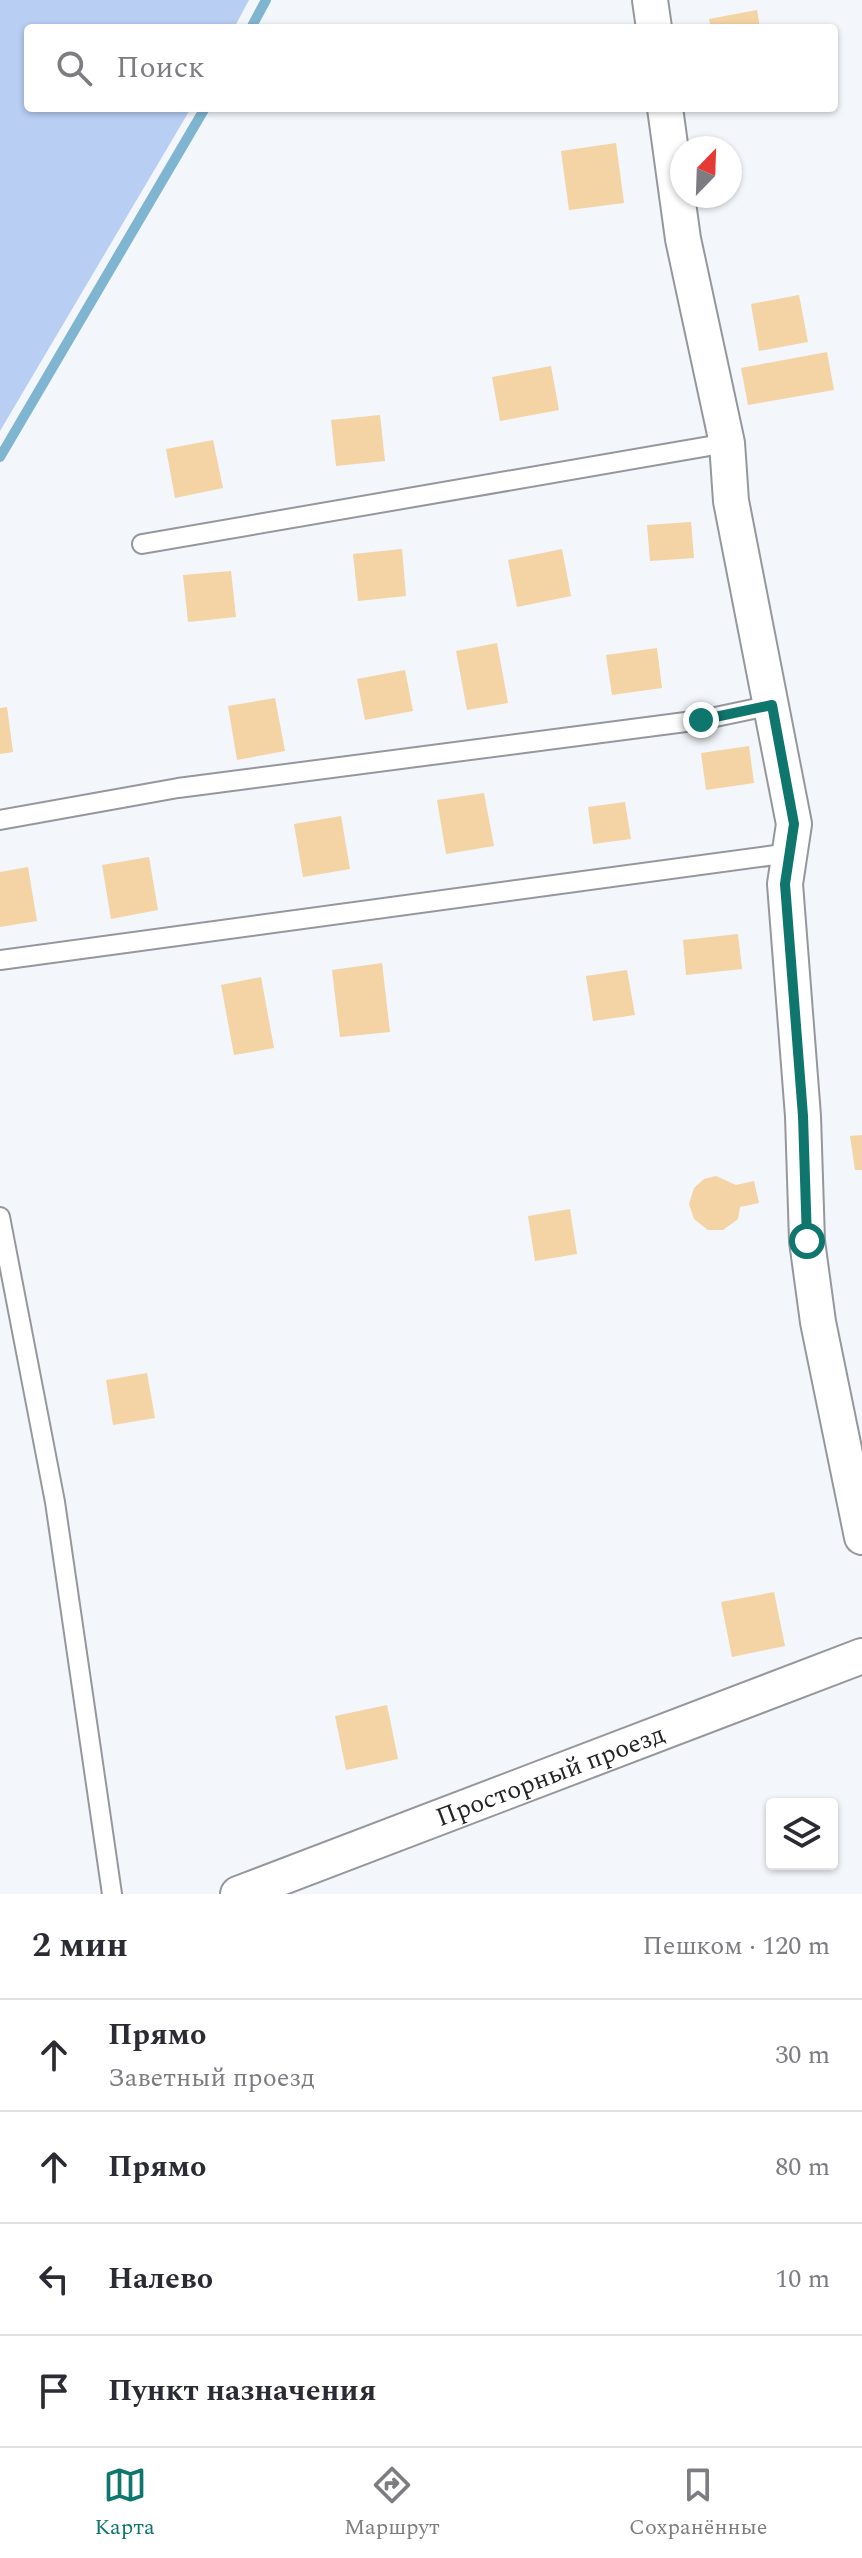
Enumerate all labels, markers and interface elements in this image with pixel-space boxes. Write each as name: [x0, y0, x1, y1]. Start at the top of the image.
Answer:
search box: [24, 24, 838, 112]
text: Поиск: [116, 45, 205, 91]
icon: search: [52, 46, 96, 90]
north arrow: [670, 136, 742, 208]
route end: [683, 702, 719, 738]
route start: [789, 1223, 825, 1259]
street label: Просторный проезд: [430, 1714, 671, 1838]
map controls: [766, 1798, 838, 1870]
button: layers: [766, 1798, 838, 1870]
text: 2 мин: [32, 1920, 128, 1972]
text: Пешком · 120 m: [643, 1926, 830, 1966]
text: Прямо: [108, 2012, 206, 2058]
icon: ahead: [32, 2033, 76, 2077]
text: 30 m: [775, 2035, 830, 2075]
text: Заветный проезд: [108, 2058, 315, 2098]
text: Прямо: [108, 2144, 206, 2190]
icon: ahead: [32, 2145, 76, 2189]
text: 80 m: [775, 2147, 830, 2187]
text: Налево: [108, 2256, 213, 2302]
icon: left: [32, 2257, 76, 2301]
text: 10 m: [775, 2259, 830, 2299]
text: Пункт назначения: [108, 2368, 376, 2414]
icon: arrive: [32, 2369, 76, 2413]
tab: Карта: [95, 2463, 155, 2544]
tab: Маршрут: [344, 2463, 440, 2544]
tab: Сохранённые: [629, 2463, 767, 2544]

